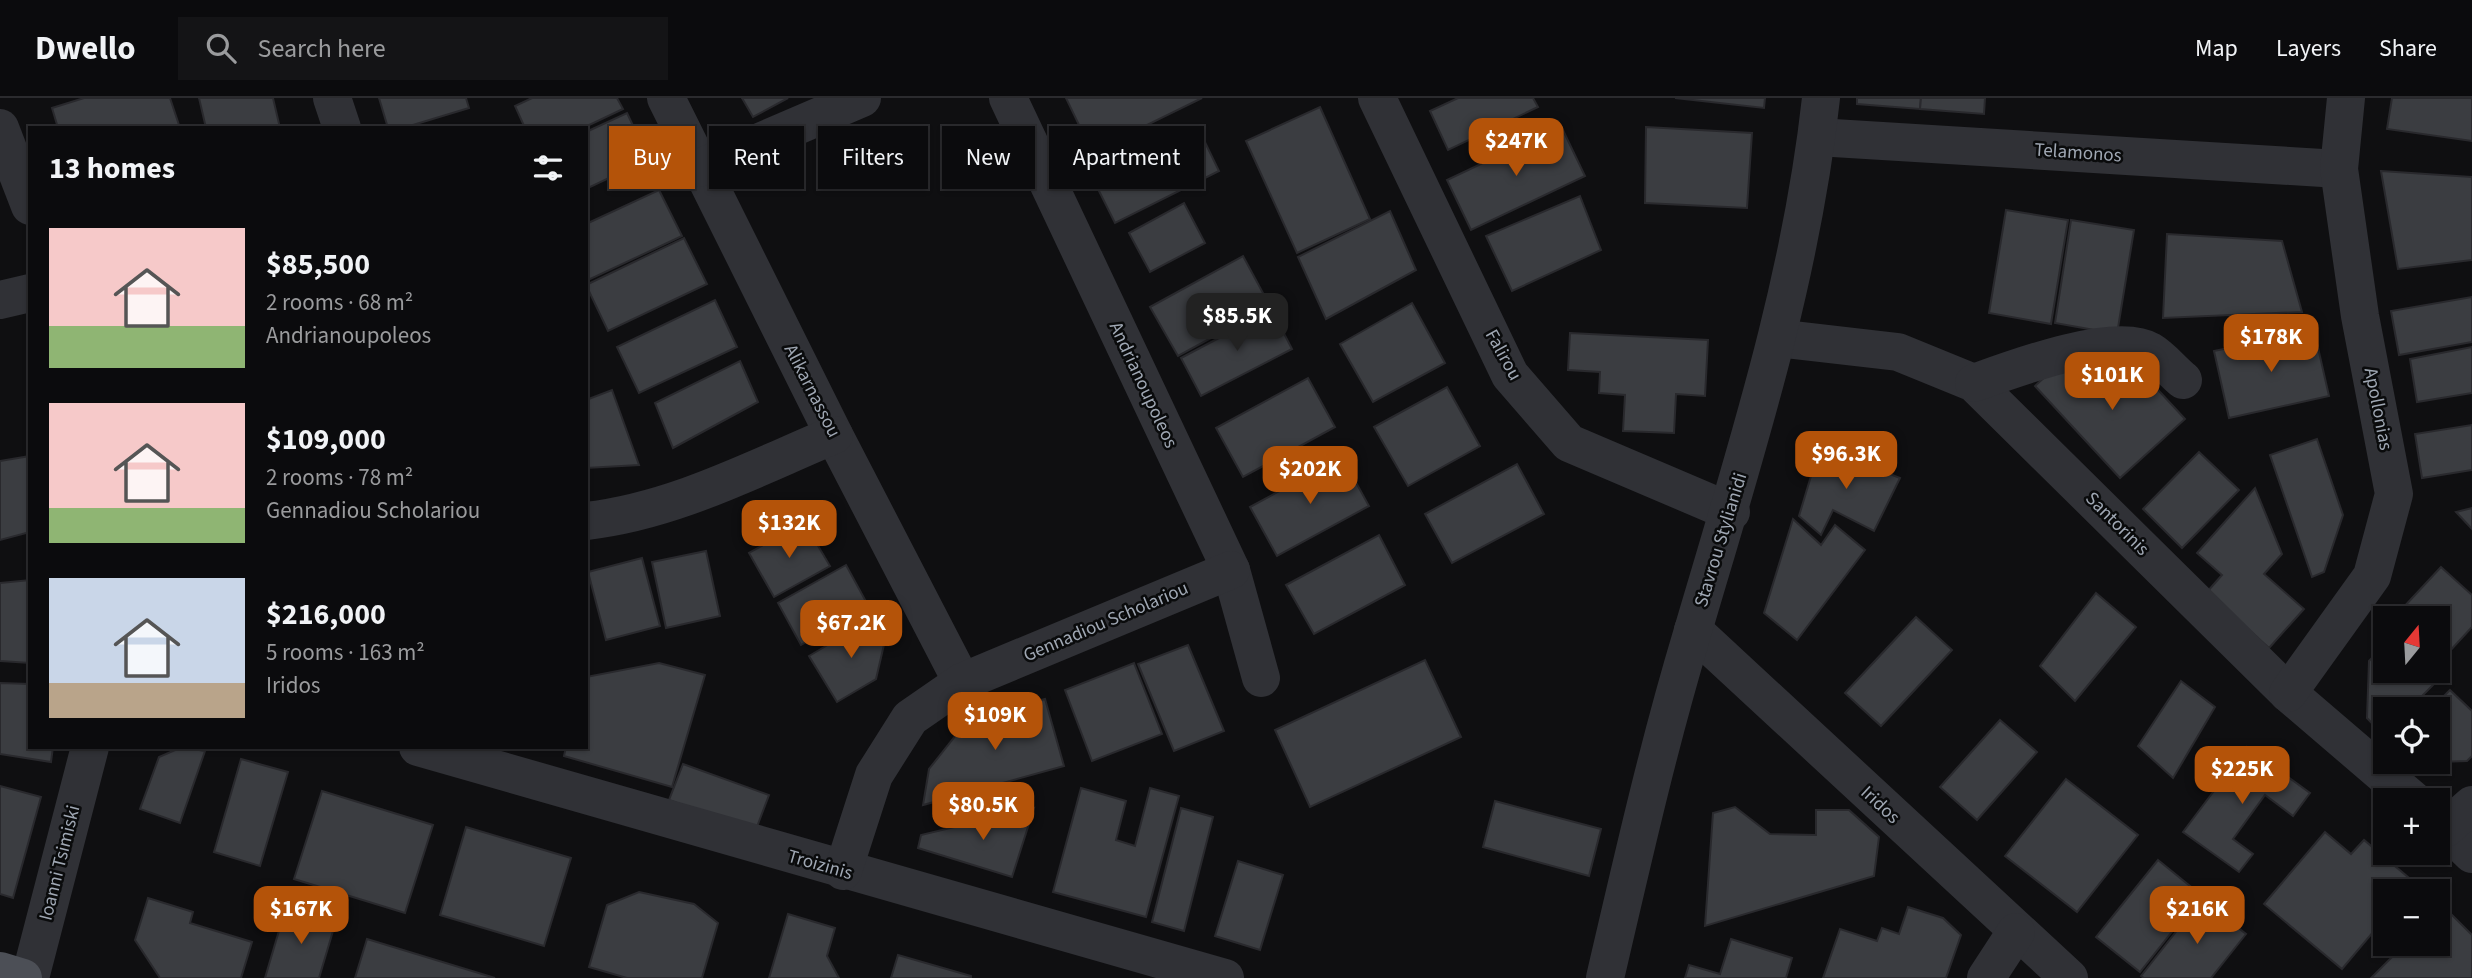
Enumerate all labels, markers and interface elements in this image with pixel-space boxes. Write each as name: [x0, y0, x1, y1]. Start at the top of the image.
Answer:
search box: [178, 17, 668, 80]
text: Dwello: [35, 25, 136, 72]
icon: search: [202, 29, 240, 67]
text: Search here: [258, 30, 386, 67]
text: Map: [2195, 31, 2238, 66]
text: Layers: [2276, 31, 2341, 66]
text: Share: [2379, 31, 2437, 66]
pin: $247K: [1467, 118, 1565, 178]
text: $247K: [1485, 124, 1547, 157]
chip: Buy: [609, 126, 695, 189]
chip: Rent: [709, 126, 804, 189]
chip: Filters: [818, 126, 928, 189]
chip: New: [942, 126, 1035, 189]
chip: Apartment: [1049, 126, 1204, 189]
street label: Telamonos: [2033, 136, 2123, 170]
text: 13 homes: [49, 147, 175, 190]
icon: filters: [529, 149, 567, 187]
text: $85,500: [266, 243, 370, 286]
icon: home: [105, 256, 189, 340]
text: 2 rooms · 68 m²: [266, 286, 413, 319]
pin: $85.5K: [1180, 294, 1294, 353]
text: $85.5K: [1202, 299, 1272, 332]
pin: $178K: [2222, 314, 2320, 374]
street label: Andrianoupoleos: [1102, 317, 1184, 453]
text: Andrianoupoleos: [266, 319, 431, 352]
text: $178K: [2240, 320, 2302, 353]
street label: Falirou: [1478, 324, 1528, 386]
street label: Alikarnassou: [777, 340, 847, 442]
pin: $101K: [2063, 352, 2161, 412]
text: $101K: [2081, 358, 2143, 391]
street label: Apollonias: [2357, 365, 2399, 453]
text: $109,000: [266, 418, 386, 461]
icon: home: [105, 431, 189, 515]
pin: $96.3K: [1789, 432, 1903, 491]
text: $96.3K: [1811, 437, 1881, 470]
pin: $202K: [1261, 446, 1359, 506]
text: $202K: [1279, 452, 1341, 485]
text: 2 rooms · 78 m²: [266, 461, 413, 494]
street label: Stavrou Stylianidi: [1688, 469, 1754, 611]
street label: Santorinis: [2079, 486, 2155, 562]
text: Gennadiou Scholariou: [266, 494, 480, 527]
pin: $132K: [740, 500, 838, 560]
text: $132K: [758, 506, 820, 539]
street label: Gennadiou Scholariou: [1019, 575, 1193, 669]
text: $216,000: [266, 593, 386, 636]
pin: $67.2K: [794, 601, 908, 660]
icon: home: [105, 606, 189, 690]
text: $67.2K: [816, 606, 886, 639]
north arrow: [2373, 606, 2450, 682]
map controls: [2373, 606, 2450, 956]
text: 5 rooms · 163 m²: [266, 636, 425, 669]
text: Iridos: [266, 669, 321, 702]
pin: $109K: [946, 692, 1044, 752]
button: locate: [2373, 697, 2450, 774]
text: $109K: [964, 698, 1026, 731]
pin: $225K: [2193, 746, 2291, 806]
text: $225K: [2211, 752, 2273, 785]
street label: Iridos: [1854, 780, 1906, 830]
pin: $80.5K: [926, 782, 1040, 842]
text: $80.5K: [948, 788, 1018, 821]
button: +: [2373, 788, 2450, 865]
street label: Ioanni Tsimiski: [33, 802, 87, 924]
street label: Troizinis: [784, 843, 856, 887]
button: −: [2373, 879, 2450, 956]
pin: $167K: [252, 886, 350, 946]
pin: $216K: [2148, 886, 2246, 946]
text: $167K: [270, 892, 332, 925]
text: $216K: [2166, 892, 2228, 925]

